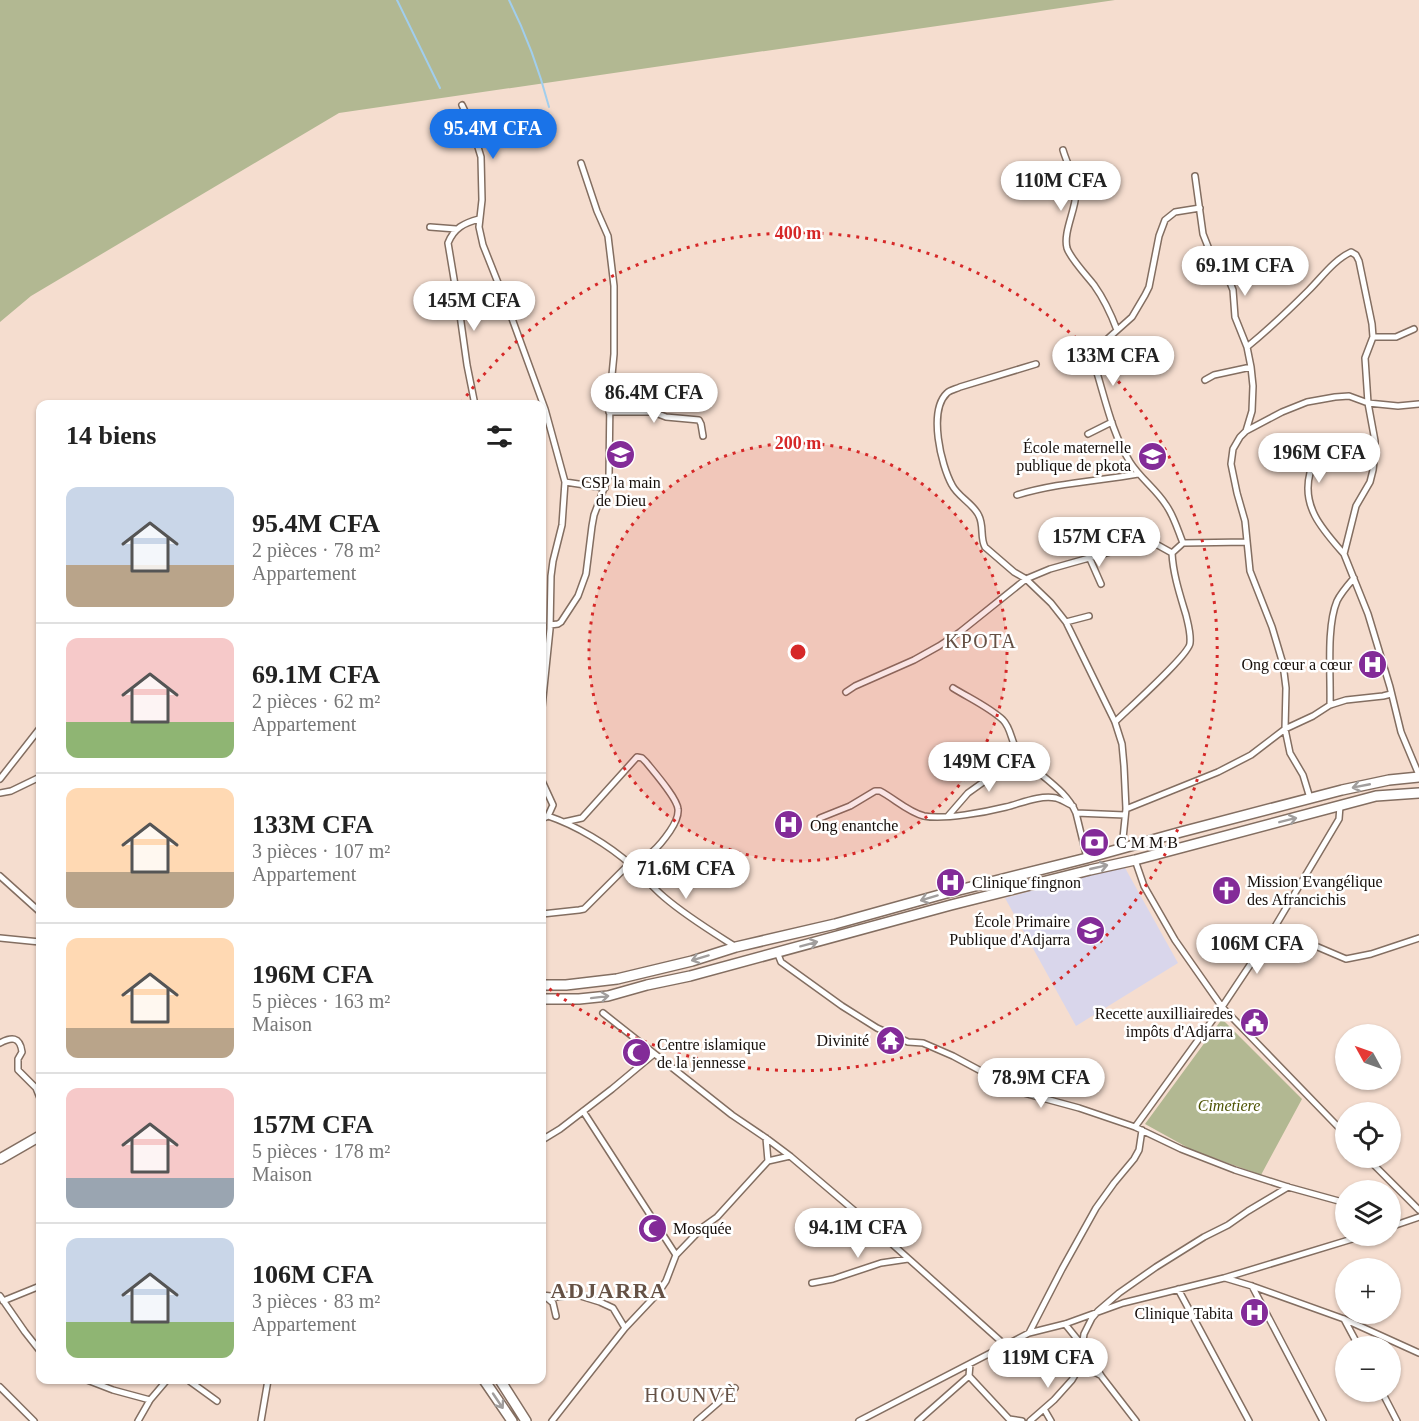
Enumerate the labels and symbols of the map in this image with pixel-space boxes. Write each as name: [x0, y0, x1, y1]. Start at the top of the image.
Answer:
pin: 95.4M CFA: [424, 109, 562, 160]
pin: 110M CFA: [999, 161, 1123, 212]
text: 400 m: [775, 223, 821, 243]
pin: 69.1M CFA: [1176, 246, 1314, 297]
pin: 145M CFA: [412, 281, 536, 332]
pin: 133M CFA: [1051, 336, 1175, 387]
pin: 86.4M CFA: [585, 373, 723, 424]
text: 200 m: [775, 433, 821, 453]
pin: 196M CFA: [1257, 433, 1381, 484]
school or university icon: CSP la main de Dieu: [605, 438, 637, 470]
place label: École maternelle publique de pkota: [1016, 438, 1131, 475]
school or university icon: École maternelle publique de pkota: [1136, 440, 1168, 472]
place label: CSP la main de Dieu: [581, 474, 661, 509]
pin: 157M CFA: [1037, 517, 1161, 568]
district label: KPOTA: [945, 630, 1017, 652]
centre of rings: [788, 642, 808, 662]
hospital icon: Ong cœur a cœur: [1357, 648, 1389, 680]
place label: Ong cœur a cœur: [1241, 656, 1353, 674]
pin: 149M CFA: [927, 742, 1051, 793]
one-way arrow: [1352, 781, 1372, 792]
hospital icon: Ong enantche: [773, 809, 805, 841]
one-way arrow: [1278, 813, 1297, 825]
place label: Ong enantche: [810, 817, 898, 835]
bank icon: C M M B: [1079, 826, 1111, 858]
place label: C M M B: [1116, 834, 1178, 851]
pin: 71.6M CFA: [617, 849, 755, 900]
one-way arrow: [1089, 861, 1108, 873]
hospital icon: Clinique fingnon: [935, 866, 967, 898]
place label: Mission Evangélique des Afrancichis: [1247, 873, 1383, 908]
place label: Clinique fingnon: [972, 874, 1081, 892]
church icon: Mission Evangélique des Afrancichis: [1210, 874, 1242, 906]
one-way arrow: [920, 894, 939, 905]
place label: École Primaire Publique d'Adjarra: [949, 912, 1070, 949]
school or university icon: École Primaire Publique d'Adjarra: [1075, 914, 1107, 946]
pin: 106M CFA: [1195, 924, 1319, 975]
one-way arrow: [799, 938, 818, 949]
one-way arrow: [691, 953, 710, 964]
one-way arrow: [589, 991, 609, 1002]
place label: Recette auxilliairedes impôts d'Adjarra: [1095, 1005, 1233, 1041]
public building icon: Recette auxilliairedes impôts d'Adjarra: [1238, 1006, 1270, 1038]
temple icon: Divinité: [874, 1024, 906, 1056]
north arrow: [1335, 1024, 1401, 1090]
place label: Divinité: [817, 1032, 869, 1049]
place label: Centre islamique de la jennesse: [657, 1036, 766, 1072]
mosque icon: Centre islamique de la jennesse: [620, 1037, 652, 1069]
pin: 78.9M CFA: [972, 1058, 1110, 1109]
park label: Cimetiere: [1198, 1097, 1260, 1114]
pin: 94.1M CFA: [789, 1208, 927, 1259]
mosque icon: Mosquée: [636, 1212, 668, 1244]
place label: Mosquée: [673, 1220, 732, 1238]
district label: ADJARRA: [551, 1278, 667, 1303]
hospital icon: Clinique Tabita: [1238, 1297, 1270, 1329]
place label: Clinique Tabita: [1134, 1305, 1233, 1323]
pin: 119M CFA: [986, 1338, 1110, 1389]
district label: HOUNVÈ: [644, 1384, 738, 1406]
one-way arrow: [492, 1392, 504, 1408]

